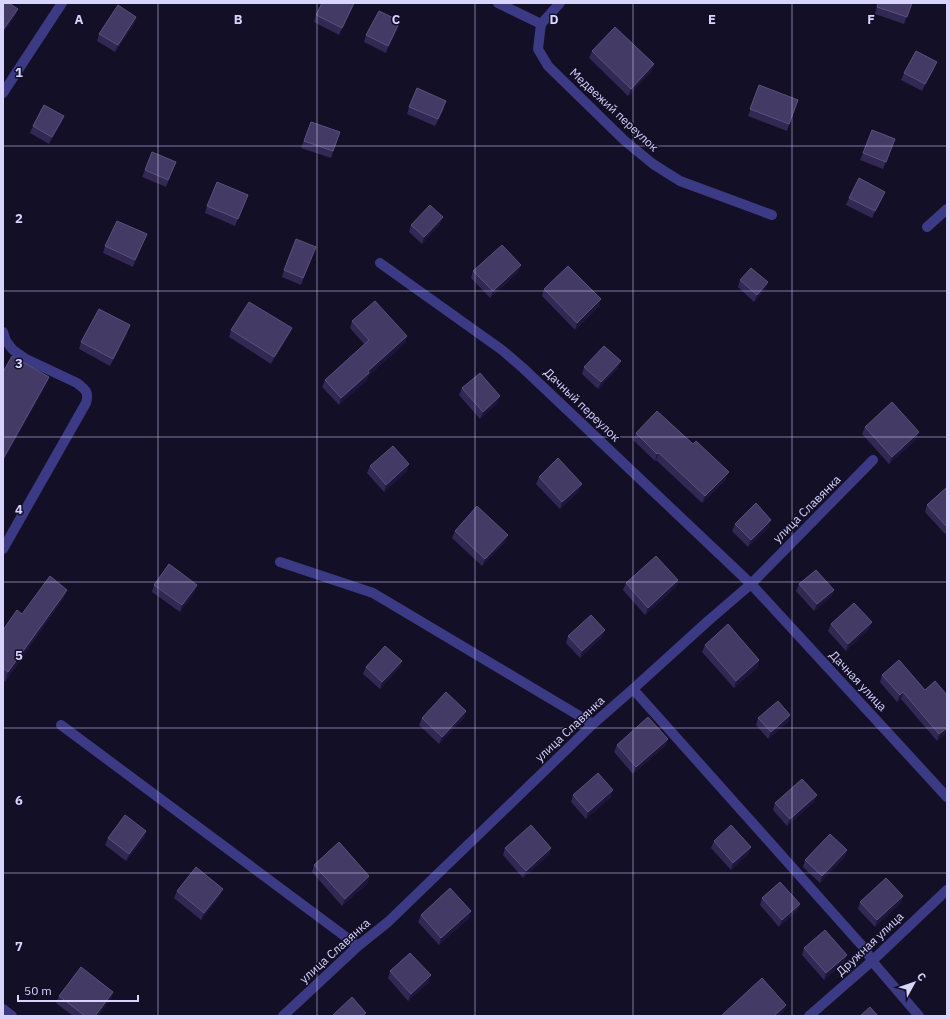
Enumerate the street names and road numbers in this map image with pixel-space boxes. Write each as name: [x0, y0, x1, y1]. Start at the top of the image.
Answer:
street label: Медвежий переулок: [567, 65, 662, 155]
street label: Дачный переулок: [541, 365, 624, 445]
street label: улица Славянка: [770, 471, 844, 546]
street label: Дачная улица: [827, 647, 891, 714]
street label: улица Славянка: [532, 692, 608, 765]
street label: Дружная улица: [833, 908, 907, 979]
street label: улица Славянка: [296, 915, 373, 986]

